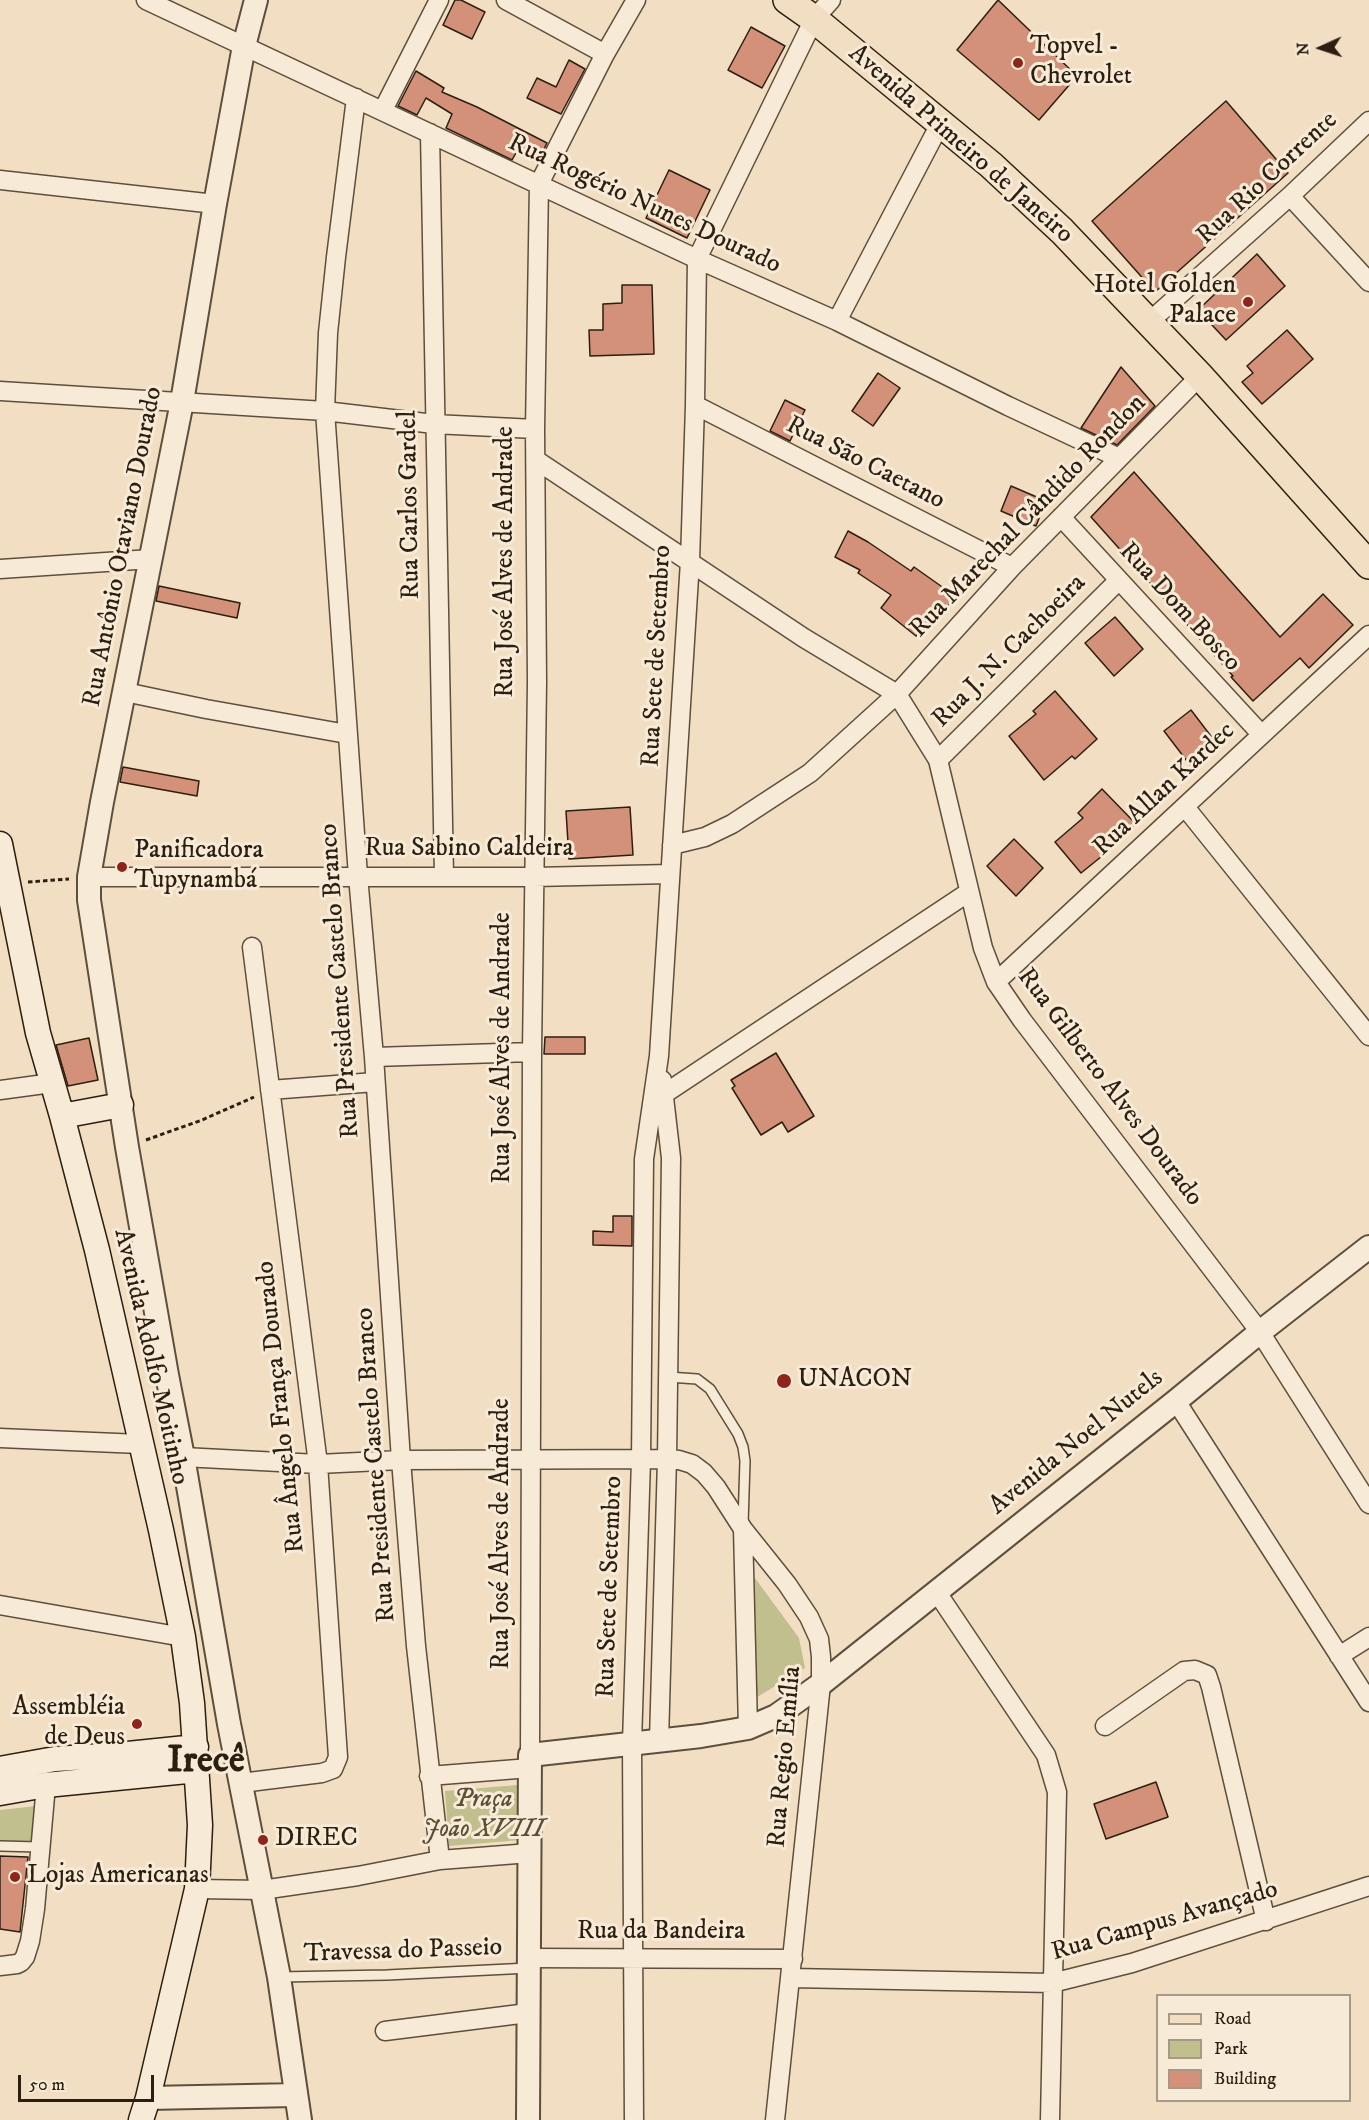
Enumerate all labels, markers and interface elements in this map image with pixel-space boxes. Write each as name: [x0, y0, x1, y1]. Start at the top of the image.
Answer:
north arrow: [1291, 18, 1351, 78]
place label: Topvel - Chevrolet: [1030, 32, 1132, 94]
street label: Avenida Primeiro de Janeiro: [841, 39, 1079, 251]
text: N: [1293, 42, 1313, 56]
marker: Topvel - Chevrolet: [1011, 56, 1025, 70]
street label: Rua Rio Corrente: [1191, 106, 1345, 252]
street label: Rua Rogério Nunes Dourado: [503, 128, 785, 282]
place label: Hotel Golden Palace: [1094, 271, 1236, 332]
marker: Hotel Golden Palace: [1241, 295, 1255, 309]
street label: Rua Antônio Otaviano Dourado: [78, 384, 170, 710]
street label: Rua Marechal Cândido Rondon: [904, 389, 1154, 645]
street label: Rua Carlos Gardel: [394, 410, 428, 600]
street label: Rua São Caetano: [780, 411, 950, 517]
street label: Rua José Alves de Andrade: [491, 426, 523, 698]
street label: Rua Dom Bosco: [1111, 537, 1247, 679]
street label: Rua Sete de Setembro: [637, 544, 679, 768]
street label: Rua J. N. Cachoeira: [927, 569, 1093, 735]
street label: Rua Allan Kardec: [1088, 716, 1242, 864]
street label: Rua Presidente Castelo Branco: [314, 822, 368, 1140]
street label: Rua Sabino Caldeira: [364, 834, 574, 866]
place label: Panificadora Tupynambá: [134, 836, 264, 898]
marker: Panificadora Tupynambá: [115, 860, 129, 874]
street label: Rua José Alves de Andrade: [488, 912, 520, 1184]
street label: Rua Gilberto Alves Dourado: [1009, 963, 1209, 1213]
street label: Avenida Adolfo Moitinho: [105, 1226, 195, 1488]
street label: Rua Ângelo França Dourado: [251, 1259, 313, 1555]
street label: Rua Presidente Castelo Branco: [350, 1306, 404, 1624]
street label: Avenida Noel Nutels: [984, 1363, 1170, 1523]
place label: UNACON: [798, 1365, 912, 1397]
marker: UNACON: [775, 1372, 793, 1390]
street label: Rua José Alves de Andrade: [487, 1398, 519, 1670]
street label: Rua Sete de Setembro: [592, 1475, 630, 1699]
street label: Rua Regio Emília: [763, 1665, 809, 1849]
place label: Assembléia de Deus: [13, 1693, 125, 1754]
marker: Assembléia de Deus: [130, 1717, 144, 1731]
district label: Irecê: [167, 1740, 245, 1786]
park label: Praça João XVIII: [422, 1785, 544, 1846]
place label: DIREC: [275, 1824, 358, 1856]
marker: DIREC: [256, 1833, 270, 1847]
place label: Lojas Americanas: [27, 1861, 209, 1893]
marker: Lojas Americanas: [8, 1870, 22, 1884]
street label: Rua Campus Avançado: [1048, 1875, 1282, 1969]
street label: Rua da Bandeira: [577, 1917, 745, 1949]
street label: Travessa do Passeio: [303, 1933, 503, 1971]
legend: [1156, 1994, 1351, 2102]
text: Road: [1214, 2008, 1251, 2030]
text: Park: [1214, 2038, 1248, 2060]
scale bar: [21, 2063, 158, 2101]
text: Building: [1214, 2068, 1276, 2090]
text: 50 m: [29, 2074, 65, 2096]

